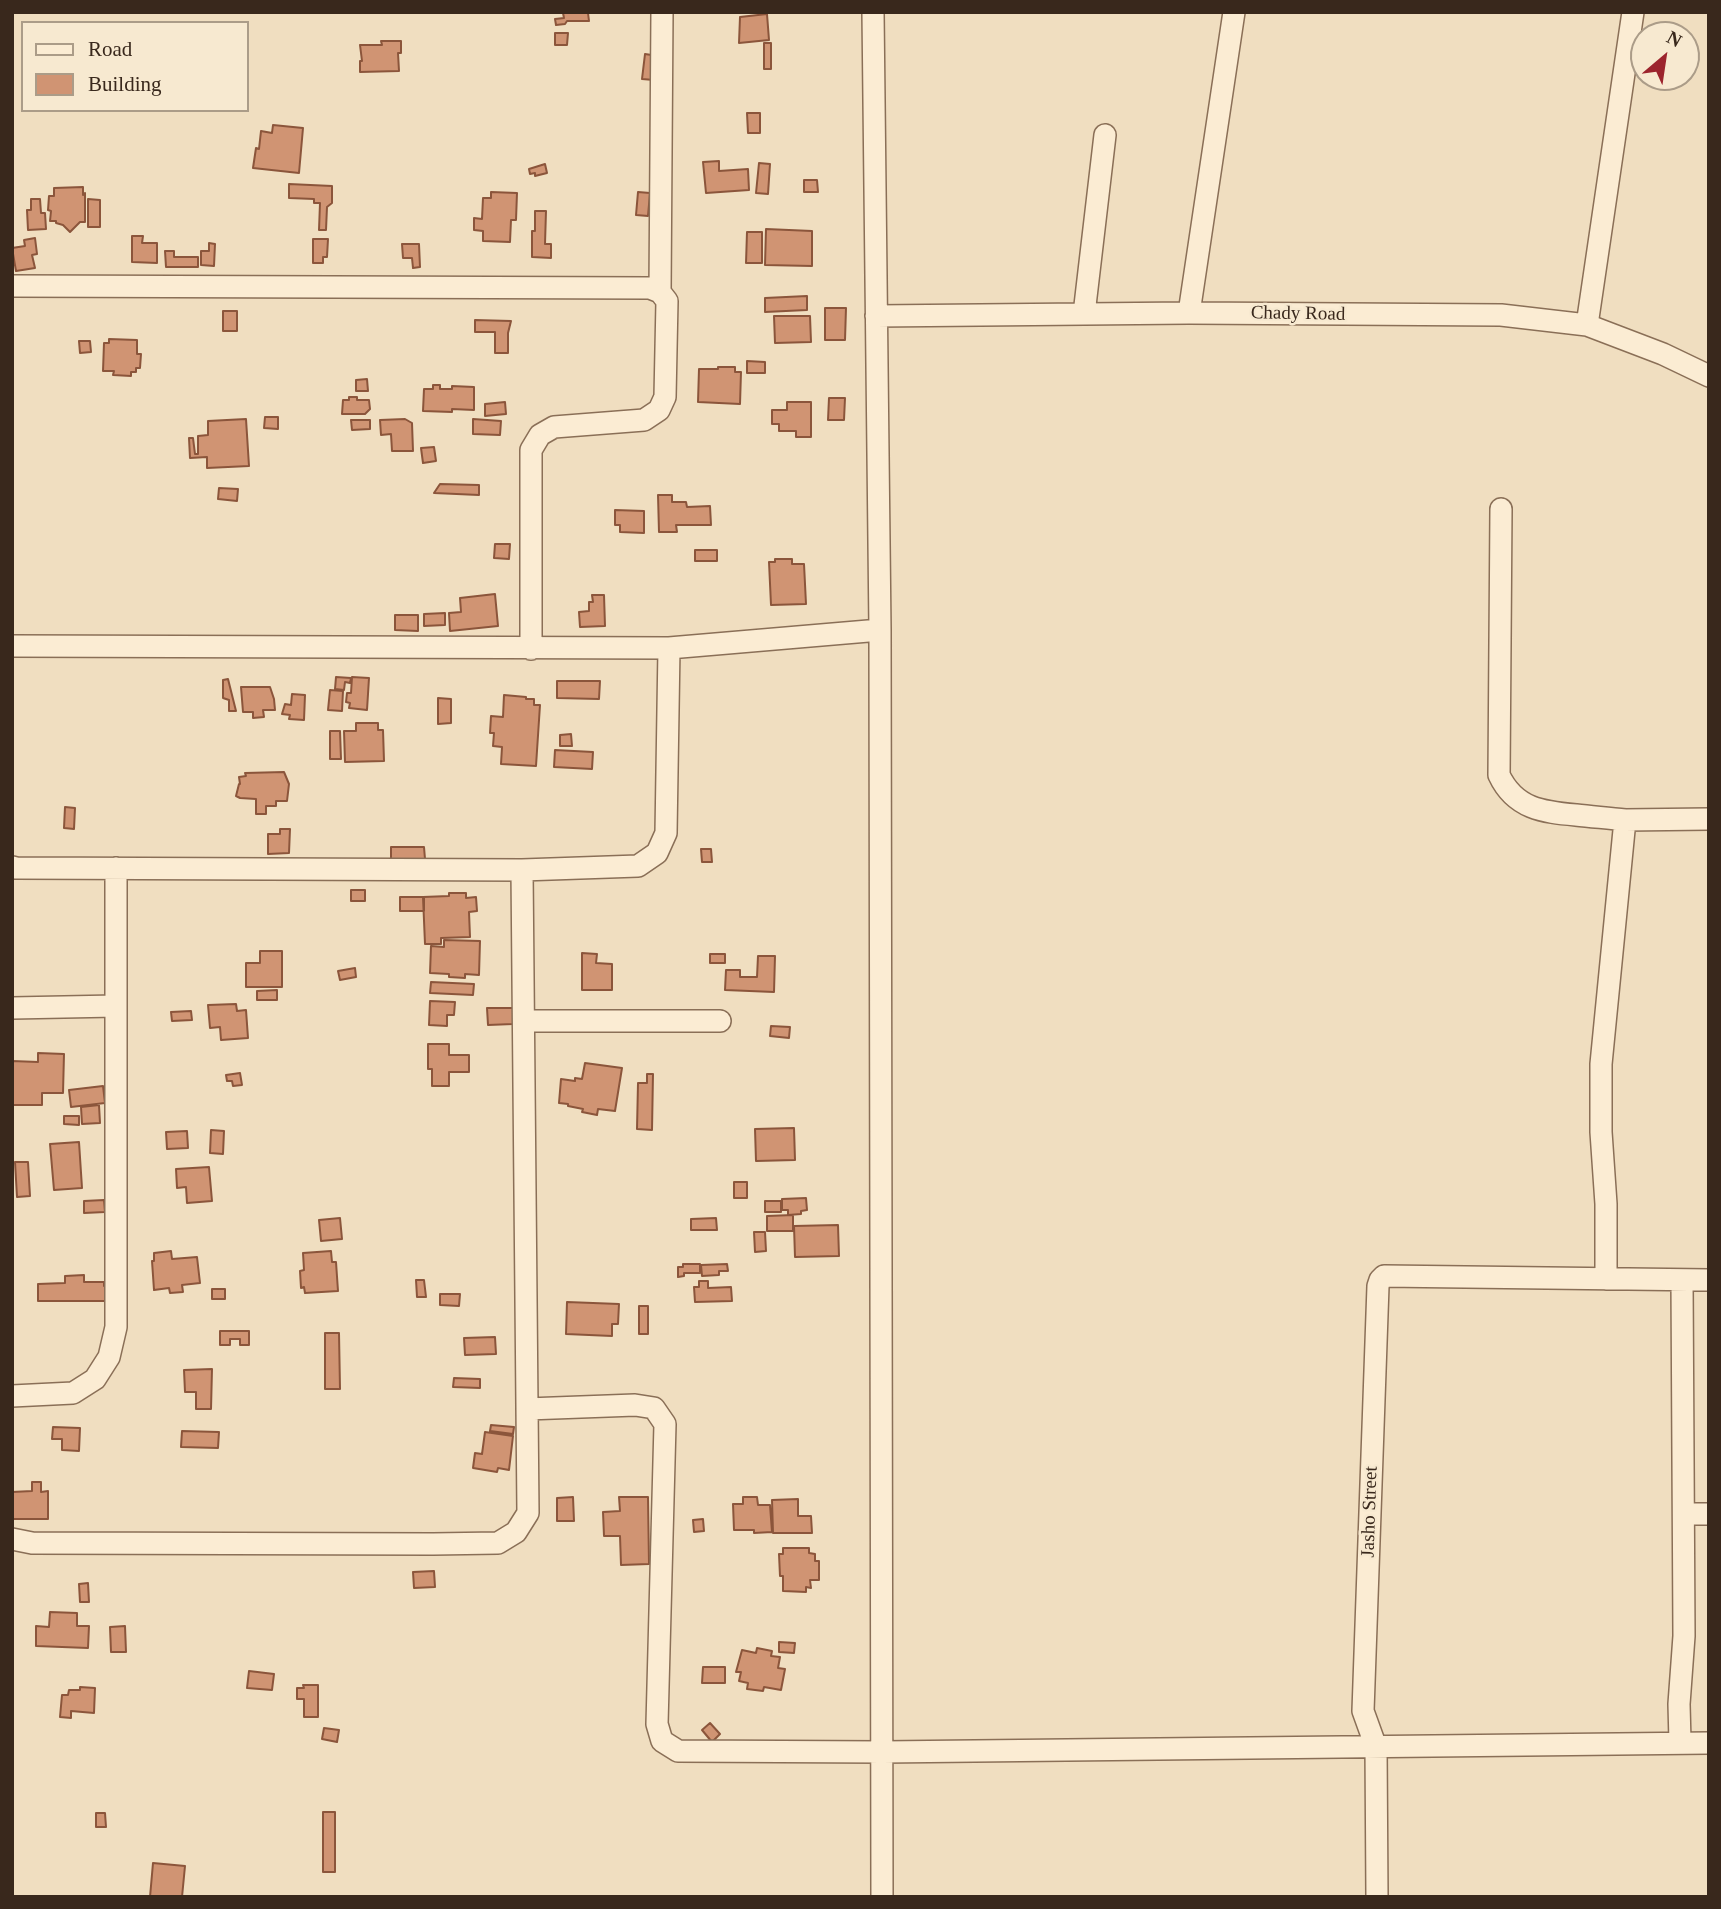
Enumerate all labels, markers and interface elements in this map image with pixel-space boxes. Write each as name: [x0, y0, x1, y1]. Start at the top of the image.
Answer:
legend: [21, 21, 248, 112]
north arrow: [1630, 21, 1700, 91]
text: N: [1663, 26, 1686, 51]
text: Road: [88, 37, 132, 61]
text: Building: [88, 72, 162, 96]
street label: Chady Road: [1251, 302, 1345, 326]
street label: Jasho Street: [1357, 1466, 1383, 1558]

